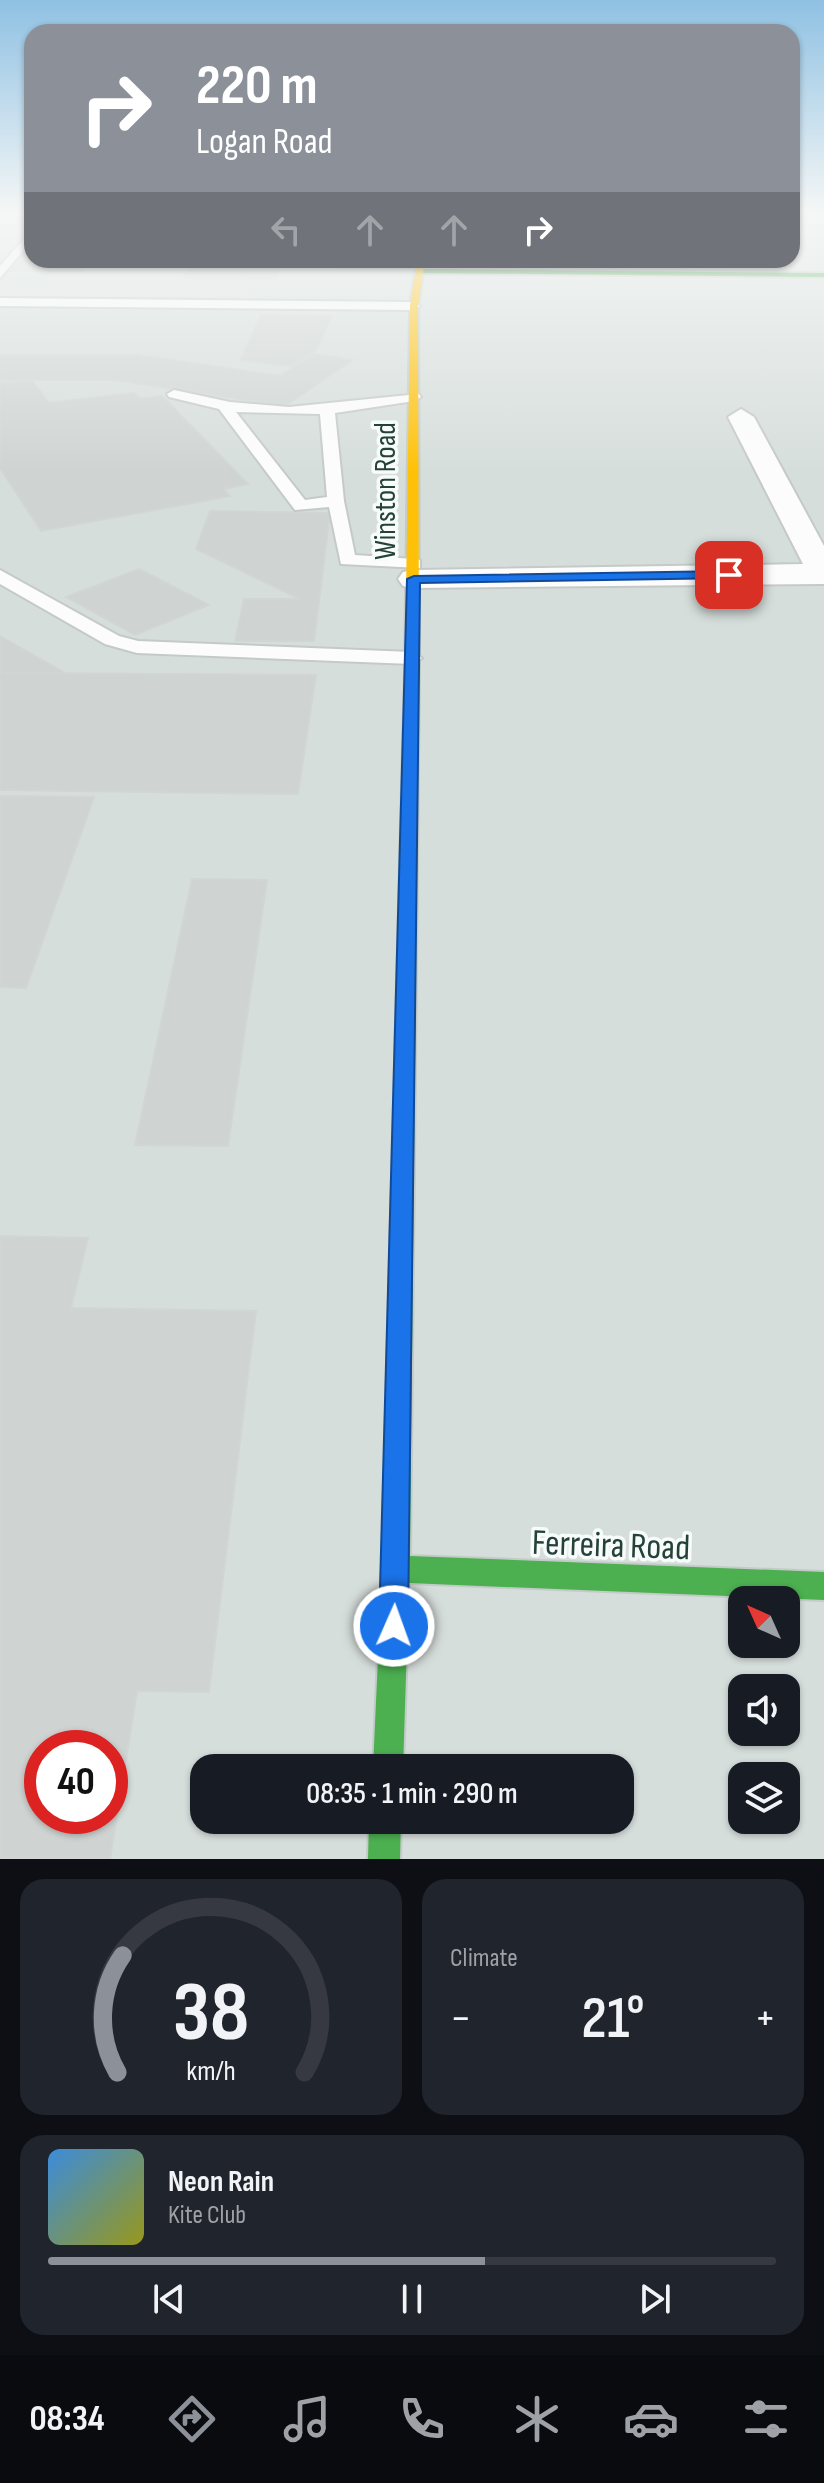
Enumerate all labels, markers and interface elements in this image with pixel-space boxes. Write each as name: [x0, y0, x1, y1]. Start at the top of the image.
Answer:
text: 220 m: [196, 53, 318, 120]
icon: right: [64, 56, 168, 160]
text: Logan Road: [196, 121, 333, 164]
icon: left: [264, 208, 308, 252]
icon: ahead: [348, 208, 392, 252]
icon: ahead: [432, 208, 476, 252]
icon: right: [516, 208, 560, 252]
street label: Winston Road: [368, 422, 404, 560]
pin: [695, 541, 763, 609]
icon: arrive: [707, 553, 751, 597]
street label: Ferreira Road: [531, 1522, 691, 1570]
position arrow: [352, 1584, 436, 1668]
north arrow: [728, 1586, 800, 1658]
map controls: [728, 1586, 800, 1834]
button: sound: [728, 1674, 800, 1746]
speed limit sign: 40: [24, 1730, 128, 1834]
button: layers: [728, 1762, 800, 1834]
text: 08:35 · 1 min · 290 m: [306, 1776, 518, 1812]
text: Climate: [450, 1943, 518, 1974]
text: 38: [173, 1964, 249, 2064]
text: 21°: [581, 1983, 645, 2055]
text: −: [450, 1992, 472, 2045]
text: +: [754, 1992, 776, 2045]
text: km/h: [186, 2054, 236, 2089]
text: Neon Rain: [168, 2164, 274, 2200]
text: Kite Club: [168, 2200, 246, 2231]
icon: previous: [147, 2277, 191, 2321]
icon: pause: [390, 2277, 434, 2321]
icon: next: [633, 2277, 677, 2321]
icon: directions: [164, 2391, 220, 2447]
icon: music: [279, 2391, 335, 2447]
icon: phone: [394, 2391, 450, 2447]
icon: climate: [509, 2391, 565, 2447]
icon: car: [623, 2391, 679, 2447]
icon: filters: [738, 2391, 794, 2447]
text: 08:34: [29, 2398, 105, 2441]

